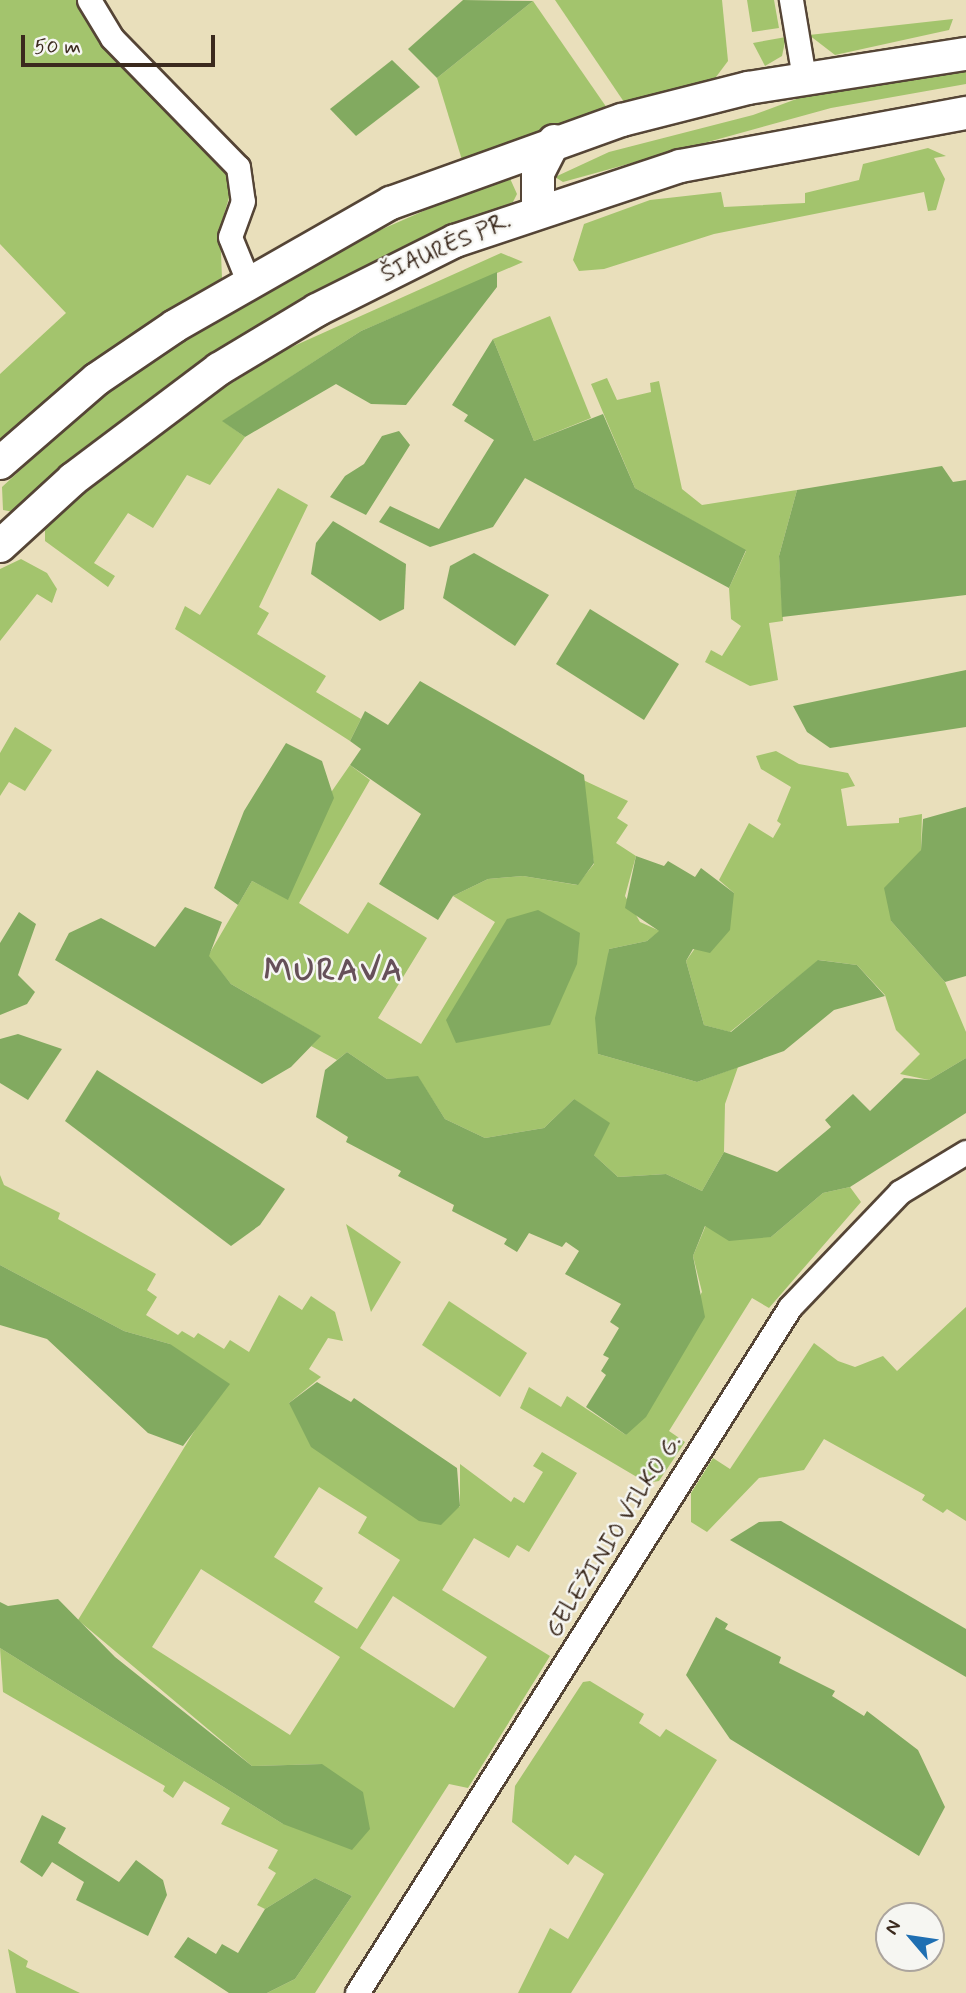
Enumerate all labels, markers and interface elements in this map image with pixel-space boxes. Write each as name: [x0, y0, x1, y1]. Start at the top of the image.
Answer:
scale bar: [24, 21, 219, 65]
text: 50 m: [34, 33, 81, 61]
street label: ŠIAURĖS PR.: [378, 207, 514, 289]
district label: MURAVA: [264, 952, 404, 990]
street label: GELEŽINIO VILKO G.: [540, 1429, 688, 1643]
north arrow: [875, 1902, 945, 1972]
text: N: [879, 1916, 907, 1939]

